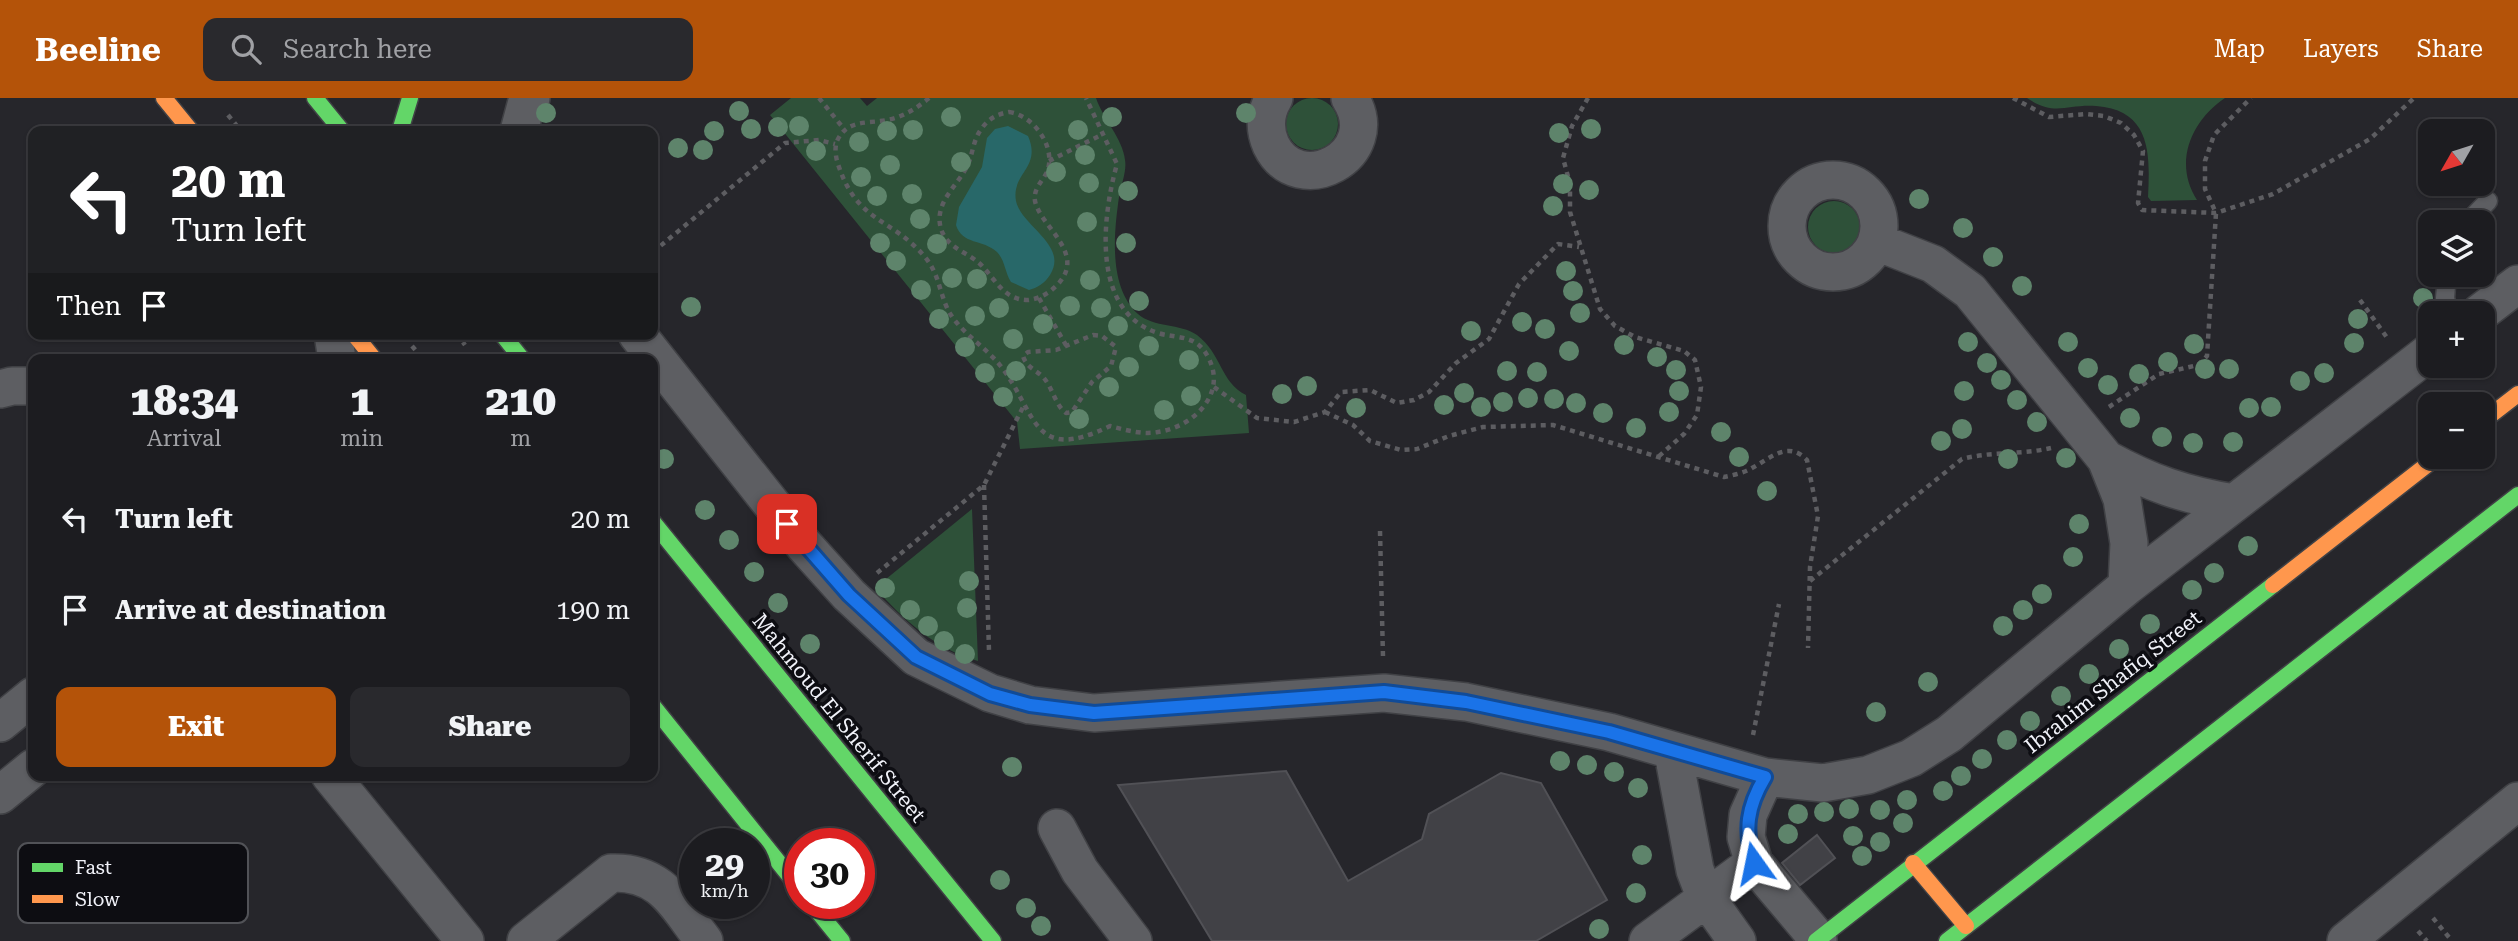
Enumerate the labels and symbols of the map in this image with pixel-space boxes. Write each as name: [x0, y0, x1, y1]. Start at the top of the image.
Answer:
north arrow: [2418, 119, 2496, 196]
pin: [757, 494, 817, 554]
street label: Ibrahim Shafiq Street: [2020, 606, 2206, 758]
street label: Mahmoud El Sherif Street: [748, 609, 931, 827]
position arrow: [1717, 826, 1791, 900]
speed limit sign: 30: [784, 828, 875, 919]
legend: [18, 843, 248, 923]
text: Fast: [75, 856, 112, 879]
text: Slow: [75, 888, 120, 911]

